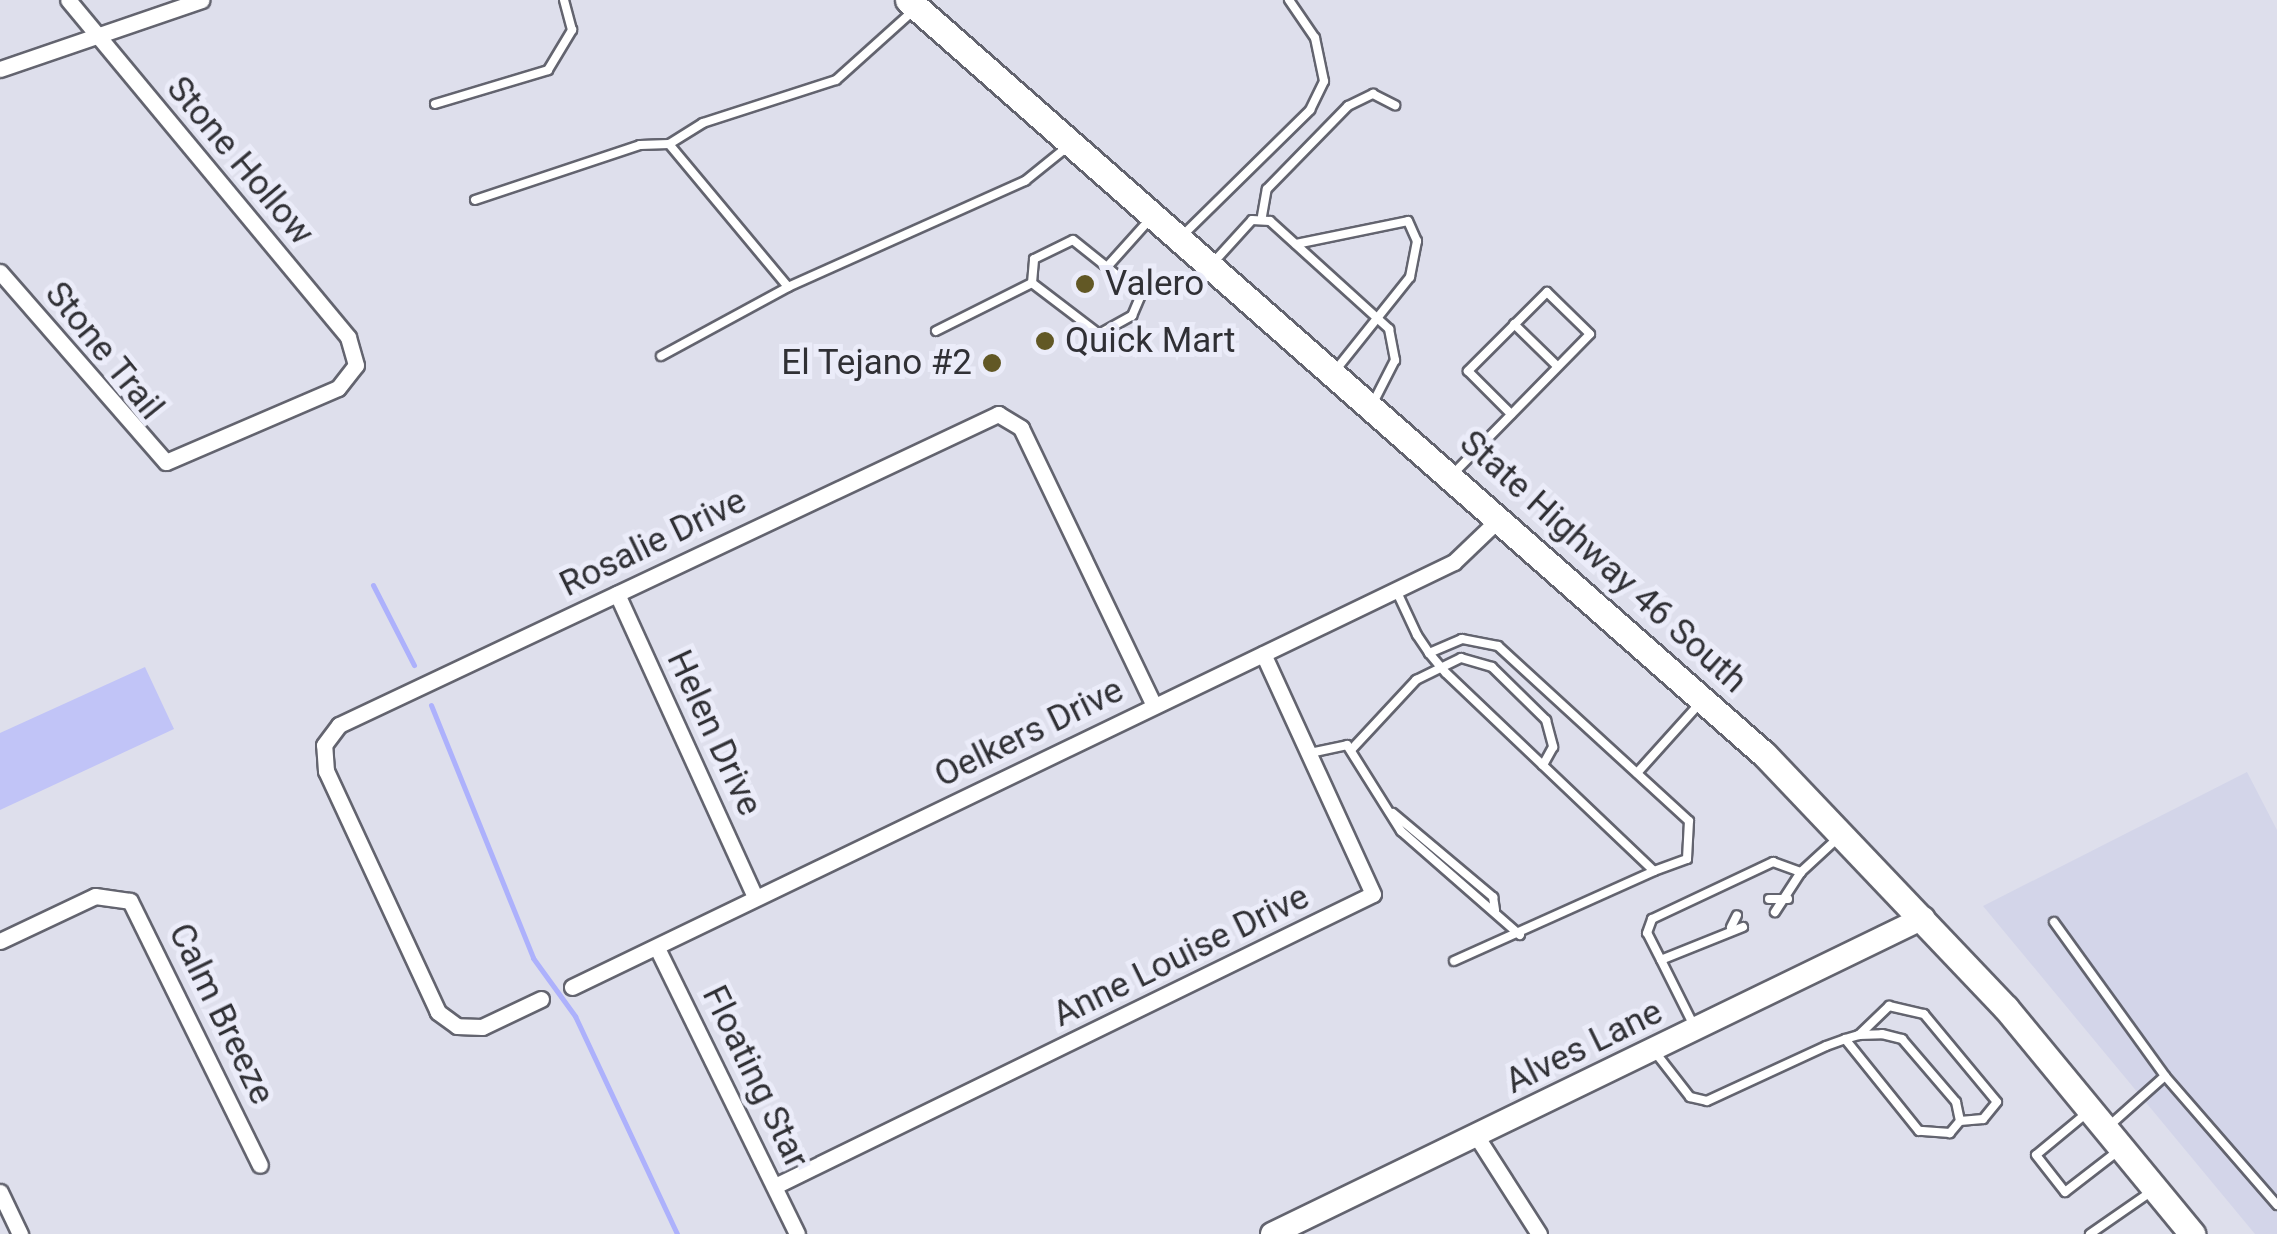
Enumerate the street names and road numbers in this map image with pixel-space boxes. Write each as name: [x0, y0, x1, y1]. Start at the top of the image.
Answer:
street label: Stone Hollow: [158, 68, 322, 254]
street label: Stone Trail: [36, 274, 172, 428]
street label: State Highway 46 South: [1451, 422, 1755, 702]
street label: Rosalie Drive: [553, 480, 753, 606]
street label: Helen Drive: [658, 644, 770, 822]
street label: Oelkers Drive: [928, 669, 1130, 797]
street label: Anne Louise Drive: [1046, 876, 1316, 1036]
street label: Calm Breeze: [159, 917, 283, 1111]
street label: Floating Star: [693, 979, 817, 1175]
street label: Alves Lane: [1499, 991, 1669, 1103]

